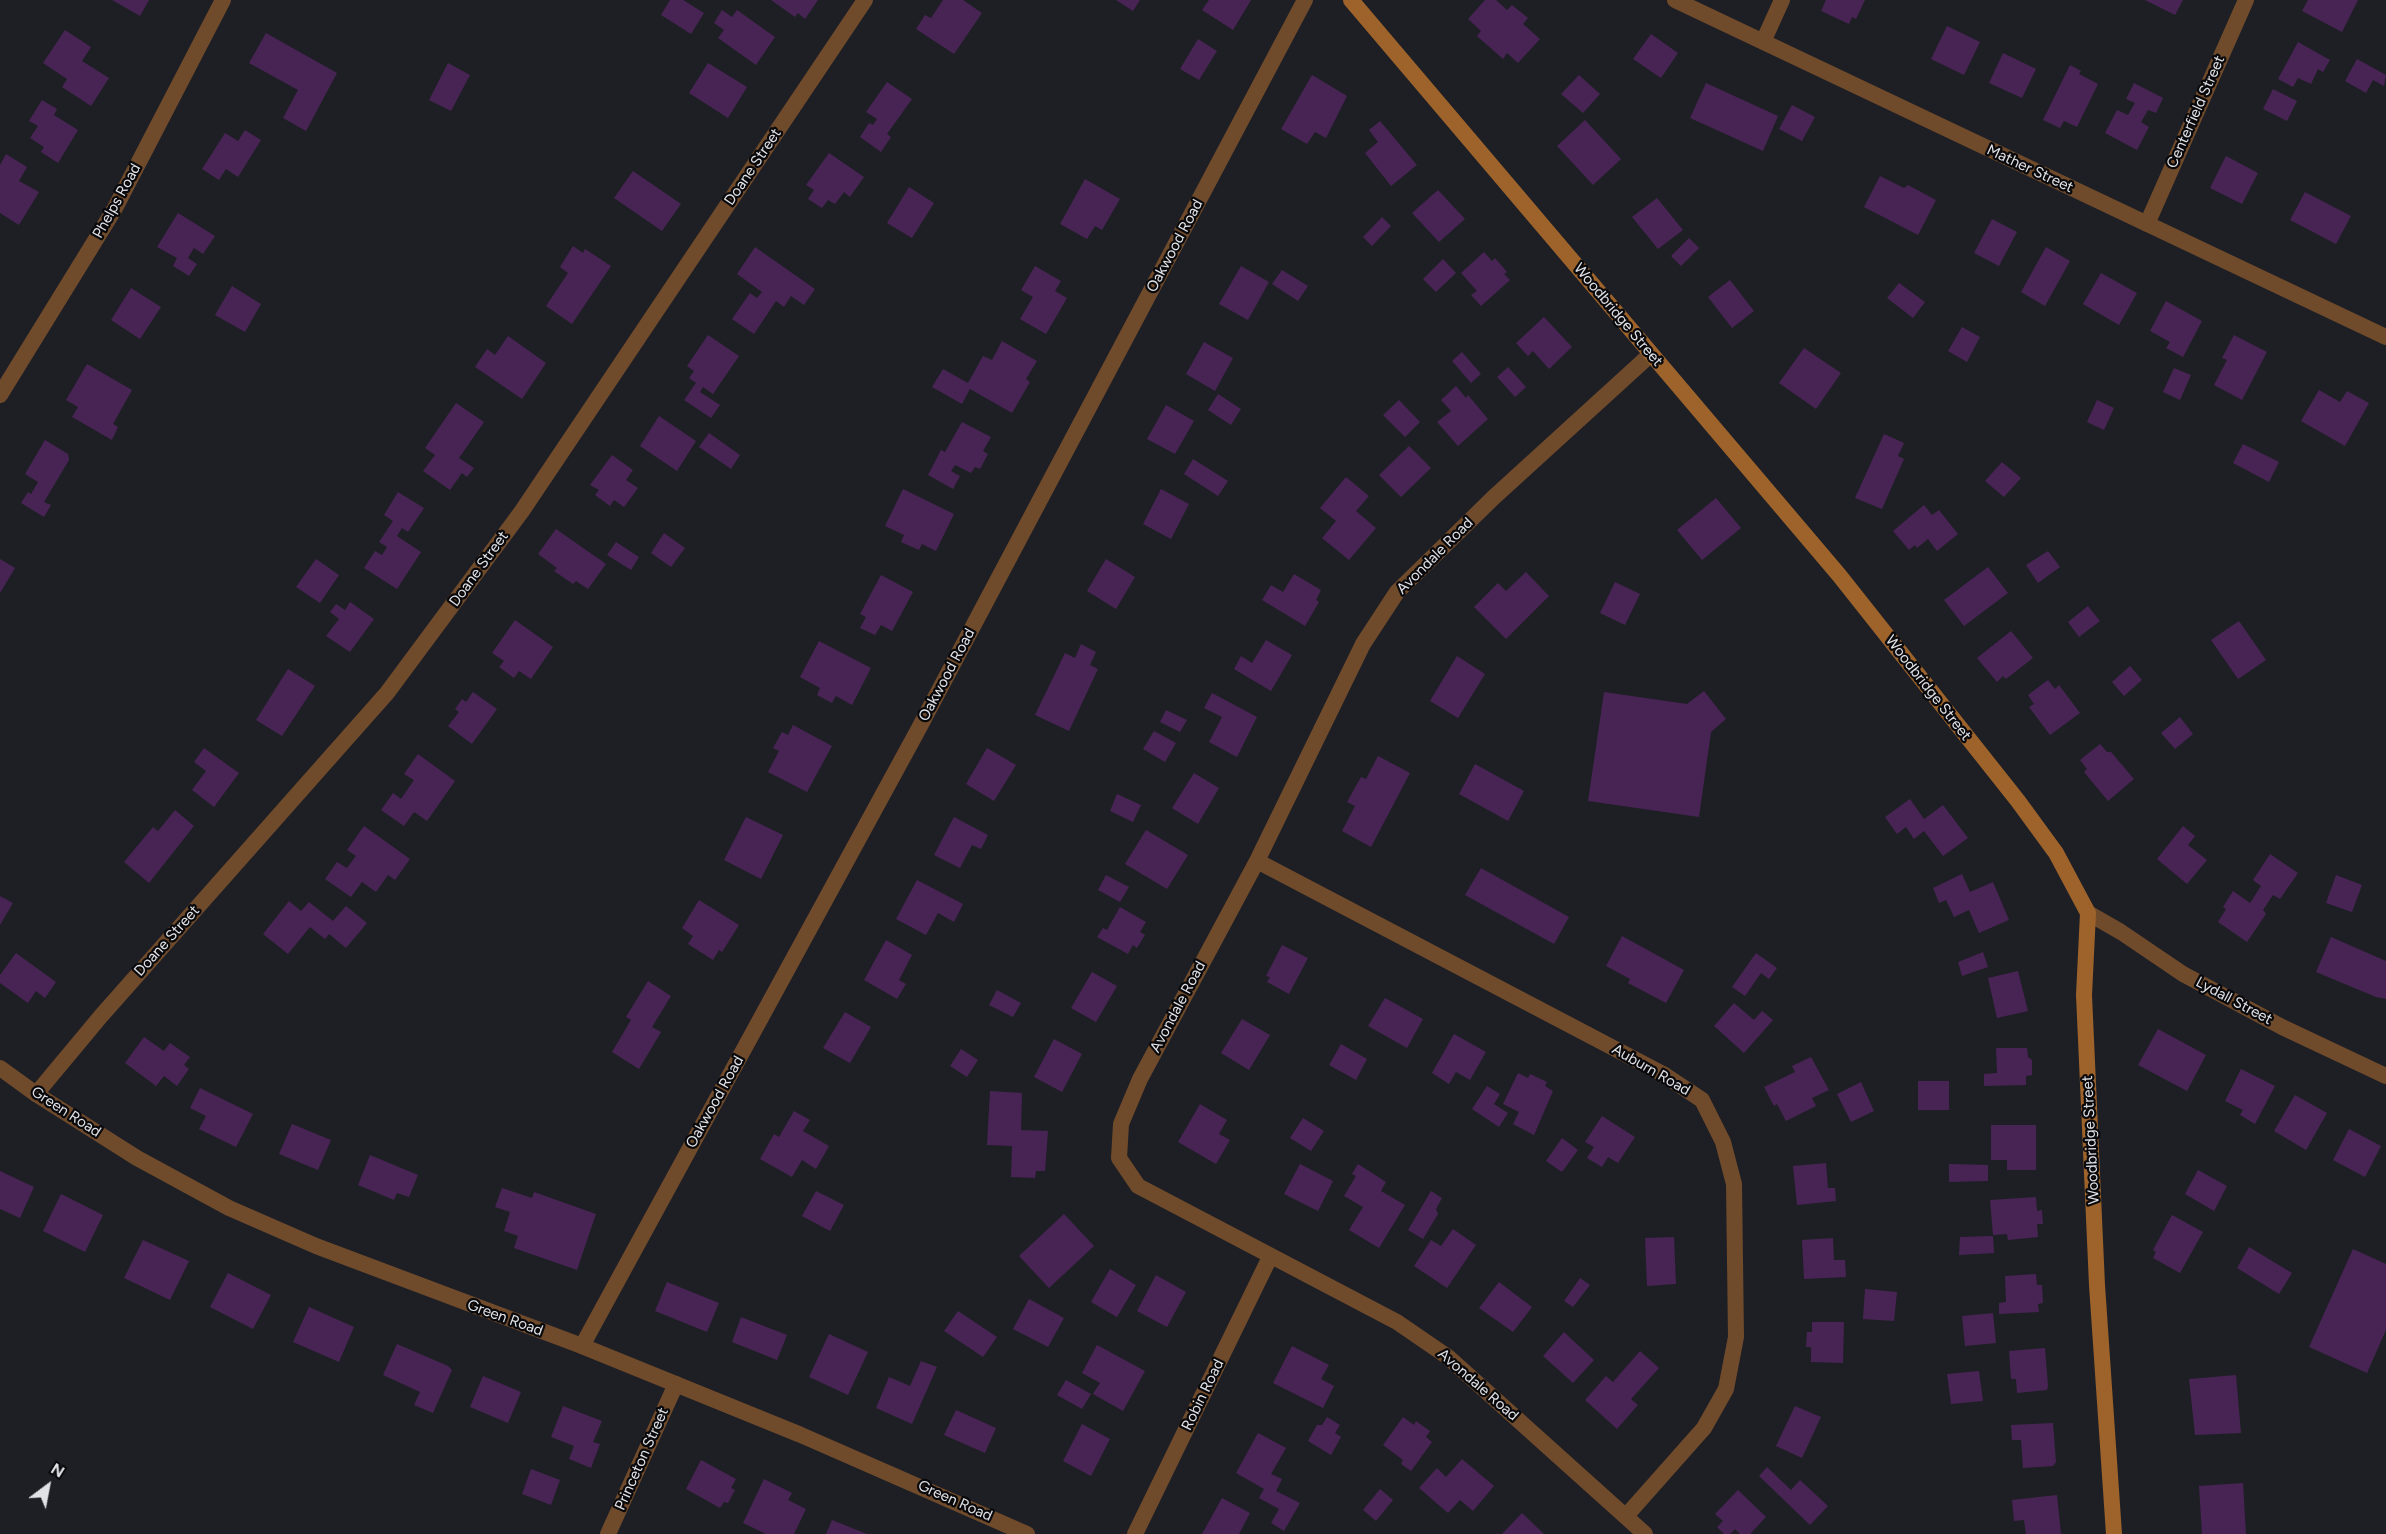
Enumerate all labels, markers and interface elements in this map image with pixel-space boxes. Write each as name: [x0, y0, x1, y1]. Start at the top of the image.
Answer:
street label: Centerfield Street: [2163, 53, 2229, 171]
street label: Doane Street: [721, 125, 785, 209]
street label: Mather Street: [1984, 141, 2076, 197]
street label: Phelps Road: [89, 160, 145, 242]
street label: Oakwood Road: [1143, 196, 1207, 296]
street label: Woodbridge Street: [1570, 260, 1666, 370]
street label: Avondale Road: [1393, 514, 1477, 598]
street label: Doane Street: [446, 528, 512, 610]
street label: Oakwood Road: [915, 625, 979, 725]
street label: Woodbridge Street: [1881, 632, 1975, 744]
street label: Doane Street: [131, 902, 203, 980]
street label: Avondale Road: [1146, 958, 1210, 1056]
street label: Lydall Street: [2193, 973, 2275, 1029]
street label: Auburn Road: [1609, 1040, 1693, 1100]
street label: Oakwood Road: [682, 1053, 748, 1151]
street label: Woodbridge Street: [2079, 1075, 2103, 1205]
street label: Green Road: [28, 1083, 104, 1141]
street label: Green Road: [465, 1296, 545, 1340]
street label: Avondale Road: [1434, 1345, 1522, 1425]
street label: Robin Road: [1178, 1356, 1228, 1434]
street label: Princeton Street: [611, 1405, 673, 1513]
north arrow: [18, 1456, 78, 1516]
text: N: [48, 1459, 68, 1482]
street label: Green Road: [915, 1477, 995, 1525]

